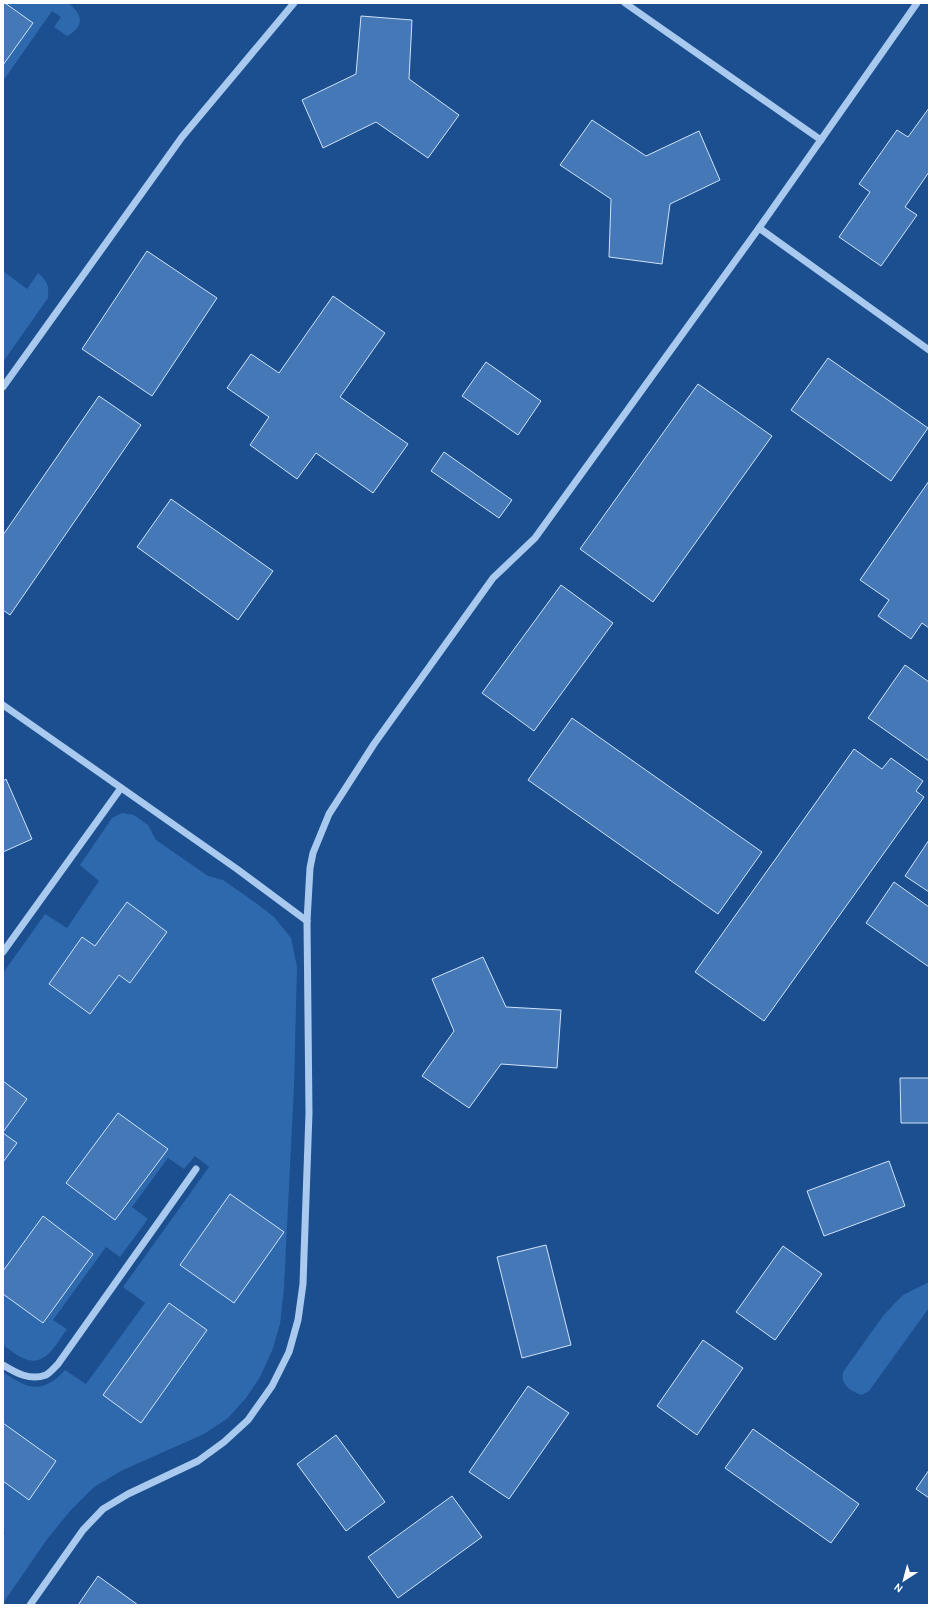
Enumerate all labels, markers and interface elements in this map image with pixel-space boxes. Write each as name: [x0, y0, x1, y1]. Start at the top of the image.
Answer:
north arrow: [884, 1560, 924, 1600]
text: N: [891, 1580, 905, 1595]

